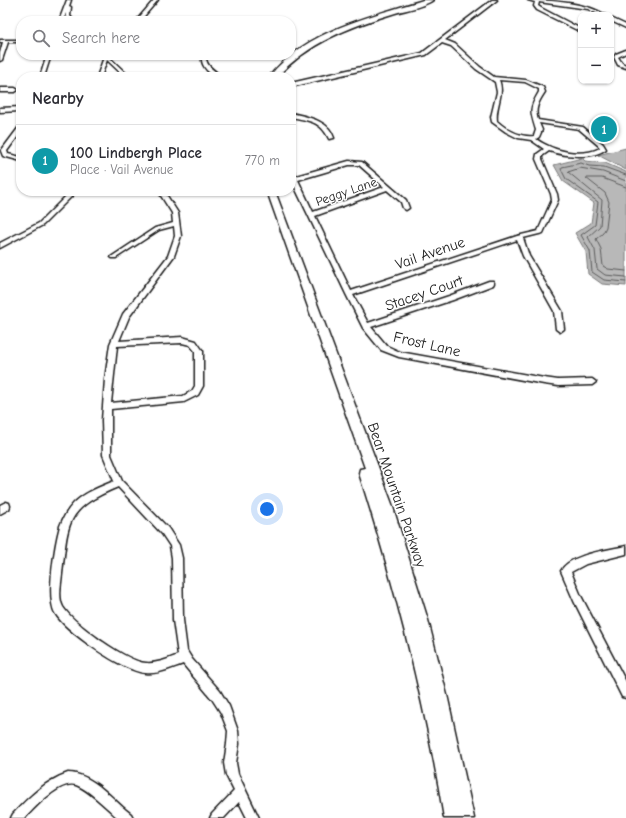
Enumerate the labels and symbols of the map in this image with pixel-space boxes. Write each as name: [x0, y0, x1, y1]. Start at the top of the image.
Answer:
pin: 1: [591, 114, 617, 144]
street label: Peggy Lane: [314, 174, 379, 209]
street label: Vail Avenue: [393, 233, 468, 273]
street label: Stacey Court: [383, 271, 466, 315]
street label: Frost Lane: [392, 328, 463, 361]
street label: Bear Mountain Parkway: [364, 420, 430, 570]
your location: [257, 499, 277, 519]

